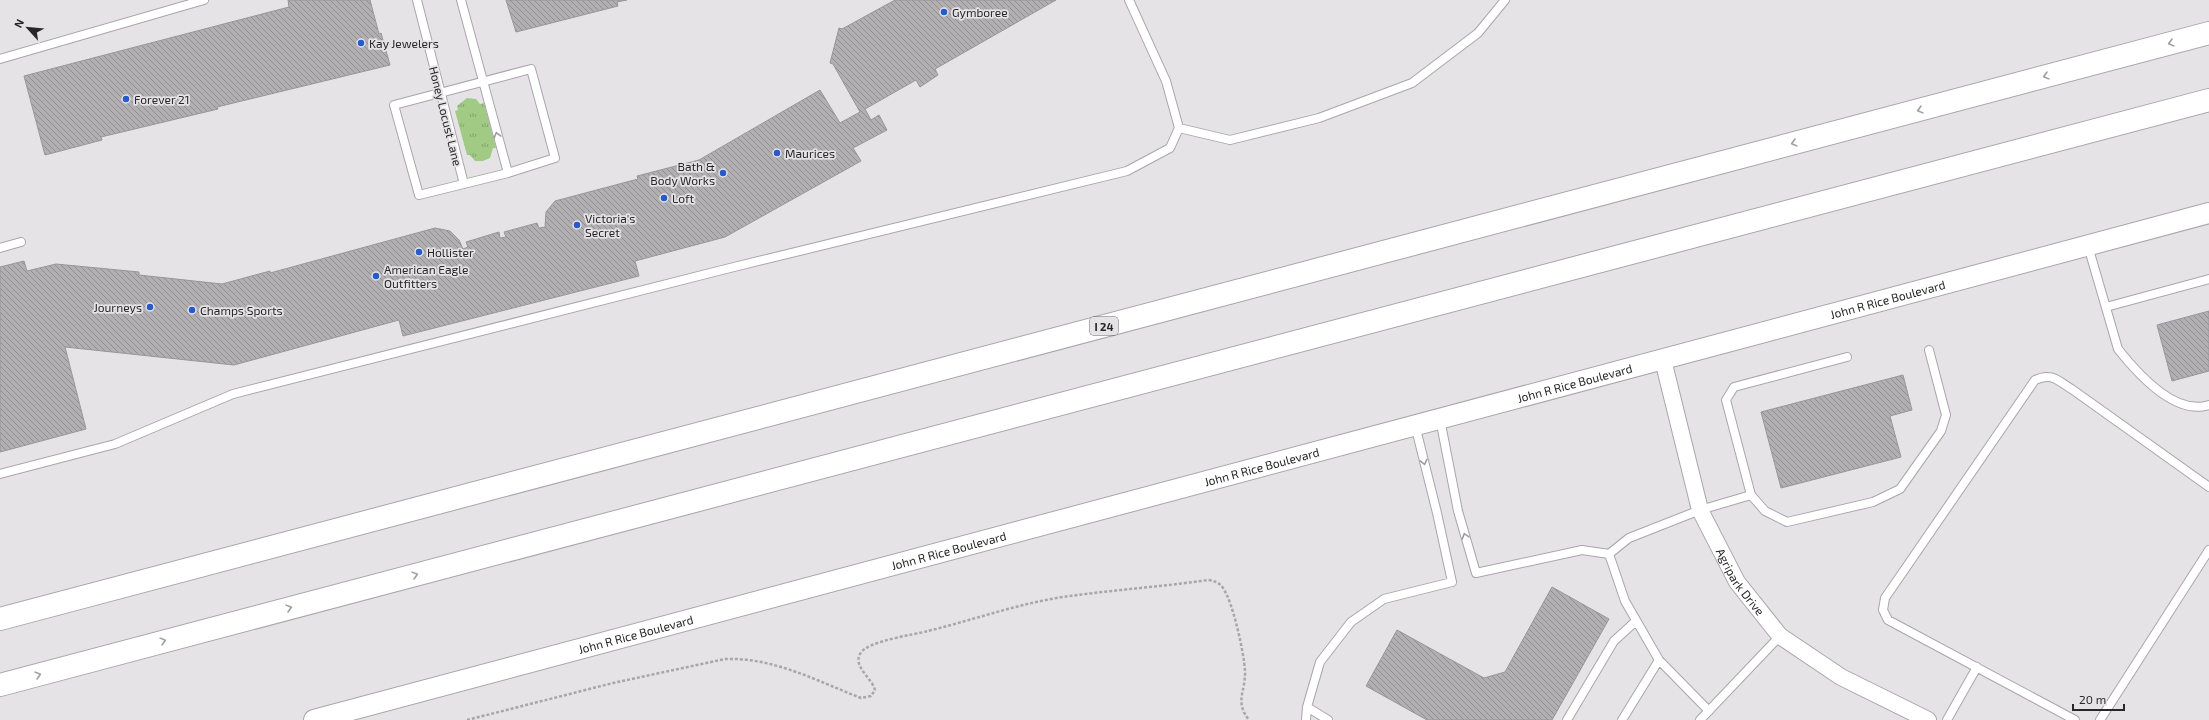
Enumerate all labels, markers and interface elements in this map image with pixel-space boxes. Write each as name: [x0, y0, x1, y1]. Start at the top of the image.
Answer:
place label: Gymboree: [952, 5, 1008, 19]
marker: Gymboree: [939, 7, 949, 17]
north arrow: [8, 8, 48, 48]
text: N: [11, 17, 26, 30]
place label: Kay Jewelers: [369, 36, 439, 50]
marker: Kay Jewelers: [356, 38, 366, 48]
one-way arrow: [2168, 38, 2175, 47]
street label: Honey Locust Lane: [427, 65, 465, 167]
one-way arrow: [2042, 72, 2049, 80]
place label: Forever 21: [134, 92, 190, 106]
marker: Forever 21: [121, 94, 131, 104]
one-way arrow: [1917, 105, 1923, 113]
one-way arrow: [493, 132, 502, 139]
one-way arrow: [1791, 138, 1798, 147]
place label: Maurices: [785, 146, 835, 160]
marker: Maurices: [772, 148, 782, 158]
place label: Bath & Body Works: [650, 159, 715, 187]
marker: Bath & Body Works: [718, 168, 728, 178]
place label: Loft: [672, 191, 695, 205]
marker: Loft: [659, 193, 669, 203]
place label: Victoria's Secret: [585, 211, 635, 239]
marker: Victoria's Secret: [572, 220, 582, 230]
place label: Hollister: [427, 245, 474, 259]
marker: Hollister: [414, 247, 424, 257]
place label: American Eagle Outfitters: [384, 262, 468, 290]
marker: American Eagle Outfitters: [371, 271, 381, 281]
street label: John R Rice Boulevard: [1829, 277, 1947, 321]
place label: Journeys: [94, 300, 142, 314]
marker: Journeys: [145, 302, 155, 312]
place label: Champs Sports: [200, 303, 283, 317]
marker: Champs Sports: [187, 305, 197, 315]
road number: I 24: [1090, 317, 1118, 335]
street label: John R Rice Boulevard: [1516, 361, 1634, 405]
street label: John R Rice Boulevard: [1203, 444, 1321, 489]
one-way arrow: [1420, 459, 1428, 465]
street label: John R Rice Boulevard: [890, 528, 1008, 572]
one-way arrow: [1461, 533, 1470, 540]
street label: Agripark Drive: [1714, 546, 1768, 618]
one-way arrow: [411, 571, 418, 579]
one-way arrow: [286, 604, 292, 612]
street label: John R Rice Boulevard: [577, 612, 695, 656]
one-way arrow: [159, 637, 166, 646]
one-way arrow: [34, 671, 41, 680]
scale bar: [2073, 686, 2124, 712]
text: 20 m: [2079, 692, 2106, 706]

